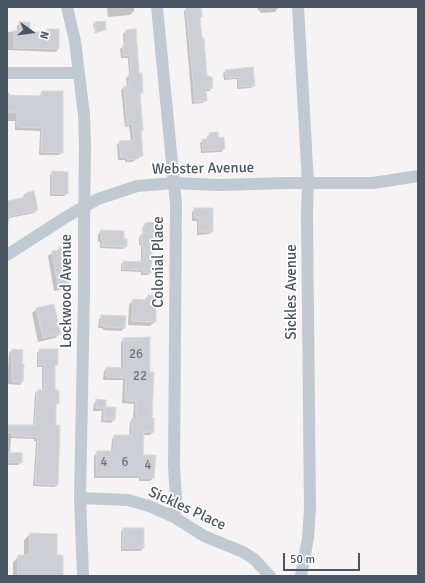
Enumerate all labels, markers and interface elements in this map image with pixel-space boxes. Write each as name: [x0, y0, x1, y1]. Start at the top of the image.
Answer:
north arrow: [12, 12, 52, 52]
text: N: [37, 30, 51, 40]
street label: Webster Avenue: [152, 159, 254, 179]
street label: Colonial Place: [150, 216, 168, 308]
street label: Lockwood Avenue: [58, 234, 76, 348]
street label: Sickles Avenue: [283, 244, 301, 340]
house number: 26: [129, 347, 143, 363]
house number: 22: [133, 369, 147, 385]
house number: 4: [100, 455, 108, 471]
house number: 6: [121, 455, 129, 471]
house number: 4: [144, 458, 152, 474]
street label: Sickles Place: [145, 483, 229, 535]
scale bar: [285, 545, 362, 571]
text: 50 m: [290, 552, 315, 567]

